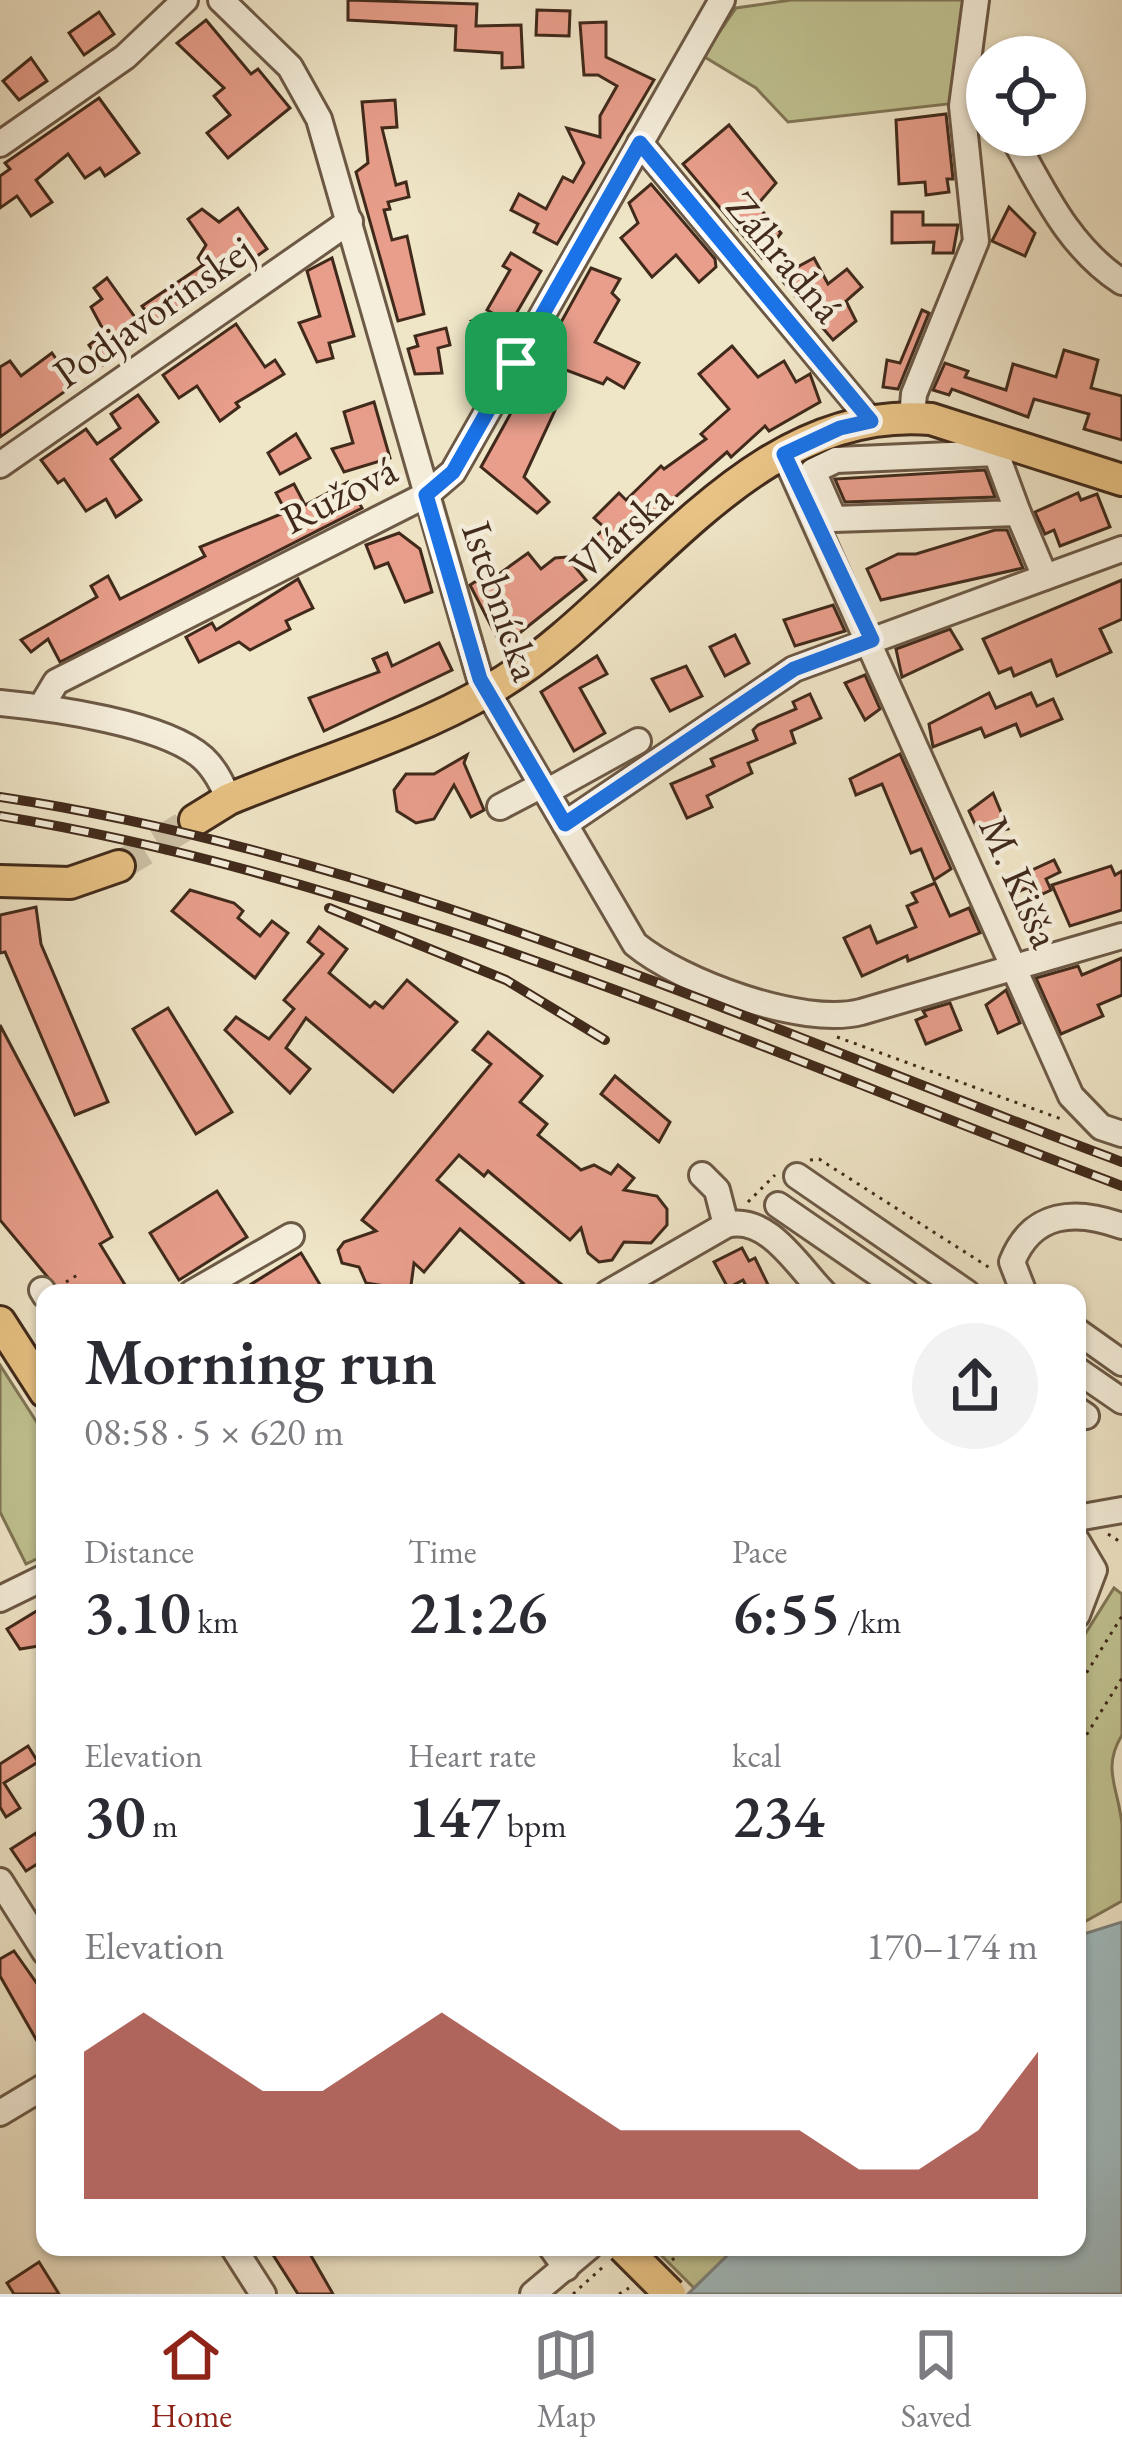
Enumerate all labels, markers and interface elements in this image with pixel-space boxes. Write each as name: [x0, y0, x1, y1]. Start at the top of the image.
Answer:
map controls: [966, 36, 1086, 156]
button: locate: [966, 36, 1086, 156]
street label: Záhradná: [714, 180, 856, 334]
street label: Podjavorinskej: [42, 222, 264, 400]
pin: [465, 312, 567, 414]
icon: arrive: [483, 330, 549, 396]
street label: Ružová: [272, 442, 406, 546]
street label: Vlárska: [558, 471, 684, 591]
street label: Istebnícka: [449, 514, 555, 688]
street label: M. Kišša: [967, 807, 1073, 957]
text: Morning run: [84, 1318, 437, 1404]
button: share: [912, 1323, 1038, 1449]
text: 08:58 · 5 × 620 m: [84, 1406, 344, 1457]
text: Distance: [84, 1530, 194, 1573]
text: Time: [408, 1530, 477, 1573]
text: Pace: [732, 1530, 787, 1573]
text: 3.10: [84, 1573, 191, 1651]
text: 21:26: [408, 1573, 547, 1651]
text: 6:55: [732, 1573, 841, 1651]
text: km: [191, 1600, 239, 1643]
text: /km: [841, 1600, 902, 1643]
text: Elevation: [84, 1734, 203, 1777]
text: Heart rate: [408, 1734, 536, 1777]
text: kcal: [732, 1734, 782, 1777]
text: 30: [84, 1777, 146, 1855]
text: 147: [408, 1777, 500, 1855]
text: 234: [732, 1777, 824, 1855]
text: m: [146, 1804, 178, 1847]
text: bpm: [500, 1804, 567, 1847]
text: Elevation: [84, 1920, 224, 1971]
text: 170–174 m: [866, 1920, 1038, 1971]
tab: Home: [151, 2322, 232, 2437]
tab: Map: [533, 2322, 599, 2437]
tab: Saved: [901, 2322, 971, 2437]

